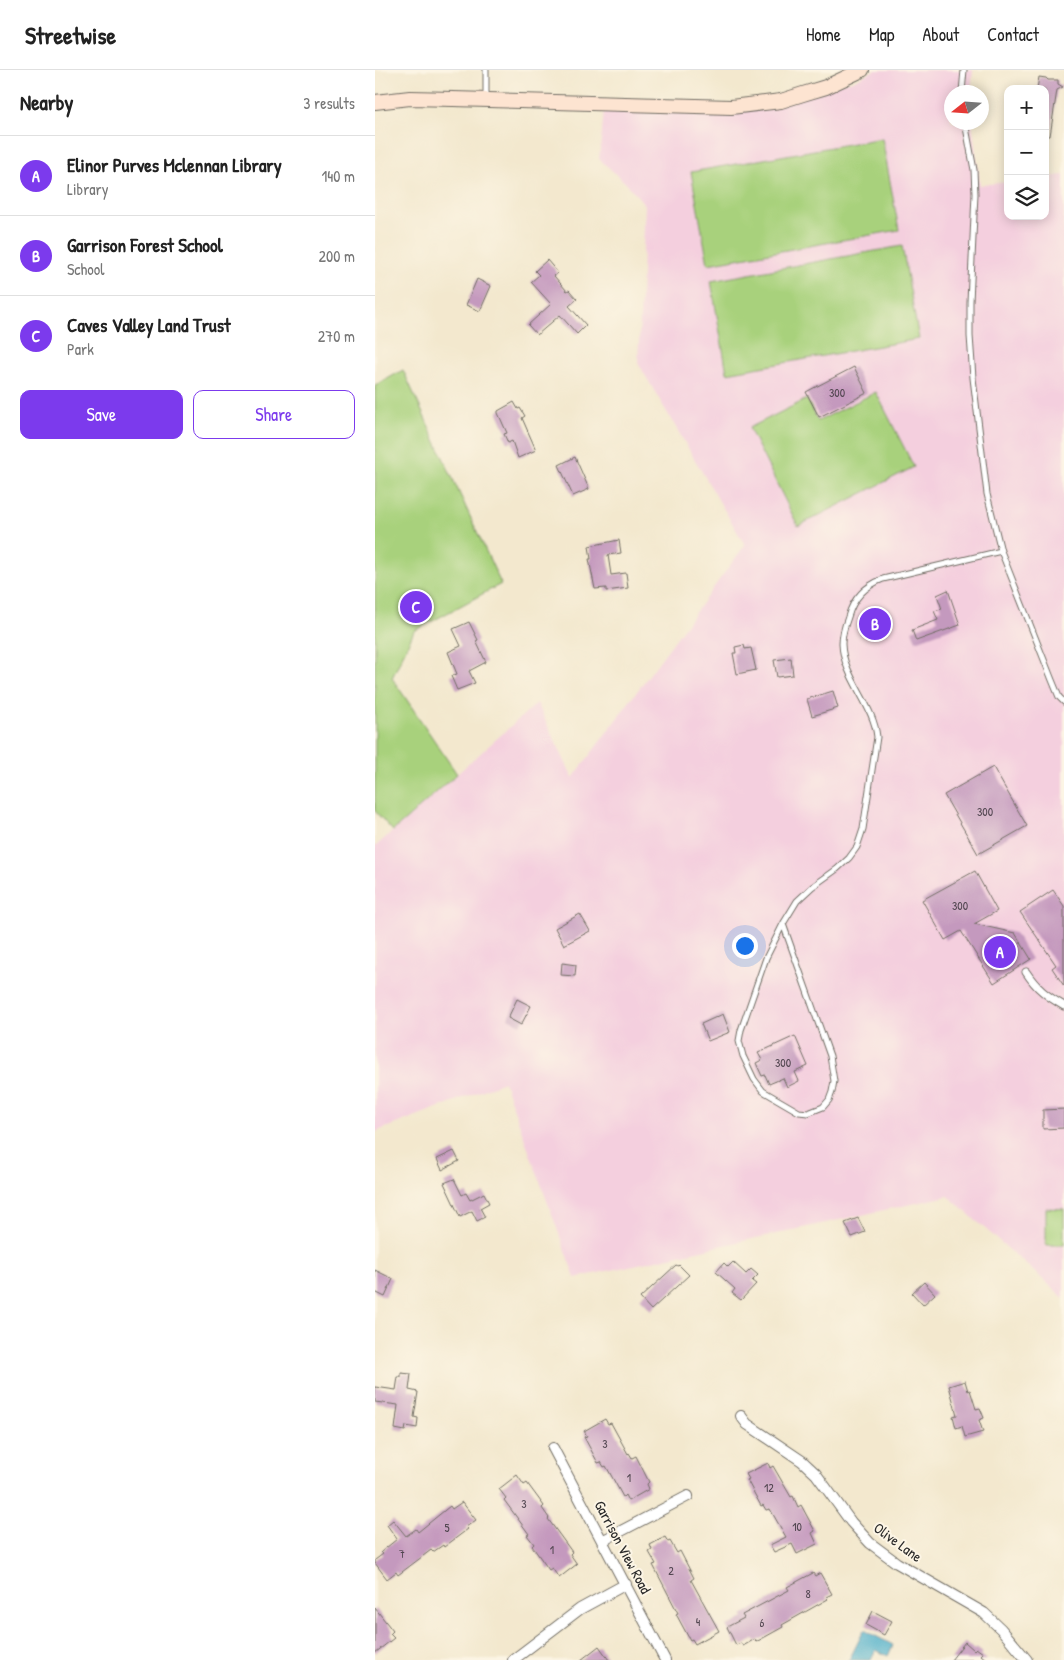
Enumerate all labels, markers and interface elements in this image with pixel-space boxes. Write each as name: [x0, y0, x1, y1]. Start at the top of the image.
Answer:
text: Streetwise: [25, 19, 116, 51]
text: Home: [806, 22, 841, 47]
text: Map: [869, 22, 894, 47]
text: About: [922, 22, 959, 47]
text: Contact: [987, 22, 1039, 47]
north arrow: [944, 85, 989, 130]
map controls: [1004, 85, 1049, 220]
button: +: [1004, 85, 1049, 130]
text: Nearby: [20, 88, 73, 117]
text: 3 results: [303, 92, 355, 114]
button: −: [1004, 130, 1049, 175]
text: Elinor Purves Mclennan Library: [67, 152, 282, 178]
text: A: [32, 165, 40, 187]
text: 140 m: [321, 165, 355, 187]
button: layers: [1004, 175, 1049, 220]
text: Library: [67, 178, 109, 200]
text: Garrison Forest School: [67, 232, 223, 258]
text: B: [32, 245, 40, 267]
text: 200 m: [319, 245, 355, 267]
text: School: [67, 258, 104, 280]
text: Caves Valley Land Trust: [67, 312, 231, 338]
text: C: [32, 325, 40, 347]
text: 270 m: [318, 325, 355, 347]
text: Park: [67, 338, 94, 360]
house number: 300: [829, 384, 845, 401]
button: Save: [20, 390, 183, 439]
button: Share: [193, 390, 355, 439]
pin: C: [400, 588, 432, 626]
pin: B: [859, 605, 891, 643]
house number: 300: [977, 803, 993, 820]
house number: 300: [952, 897, 968, 914]
your location: [732, 933, 758, 959]
pin: A: [984, 933, 1016, 971]
house number: 300: [775, 1054, 791, 1071]
house number: 3: [602, 1435, 608, 1452]
house number: 1: [627, 1469, 631, 1486]
house number: 12: [764, 1479, 774, 1496]
house number: 3: [521, 1495, 527, 1512]
street label: Garrison View Road: [590, 1497, 656, 1597]
street label: Olive Lane: [869, 1517, 927, 1567]
house number: 10: [792, 1518, 802, 1535]
house number: 5: [444, 1519, 450, 1536]
house number: 1: [550, 1541, 554, 1558]
house number: 7: [399, 1545, 405, 1562]
house number: 2: [668, 1562, 674, 1579]
house number: 8: [805, 1585, 811, 1602]
house number: 4: [696, 1613, 701, 1630]
house number: 6: [760, 1614, 765, 1631]

